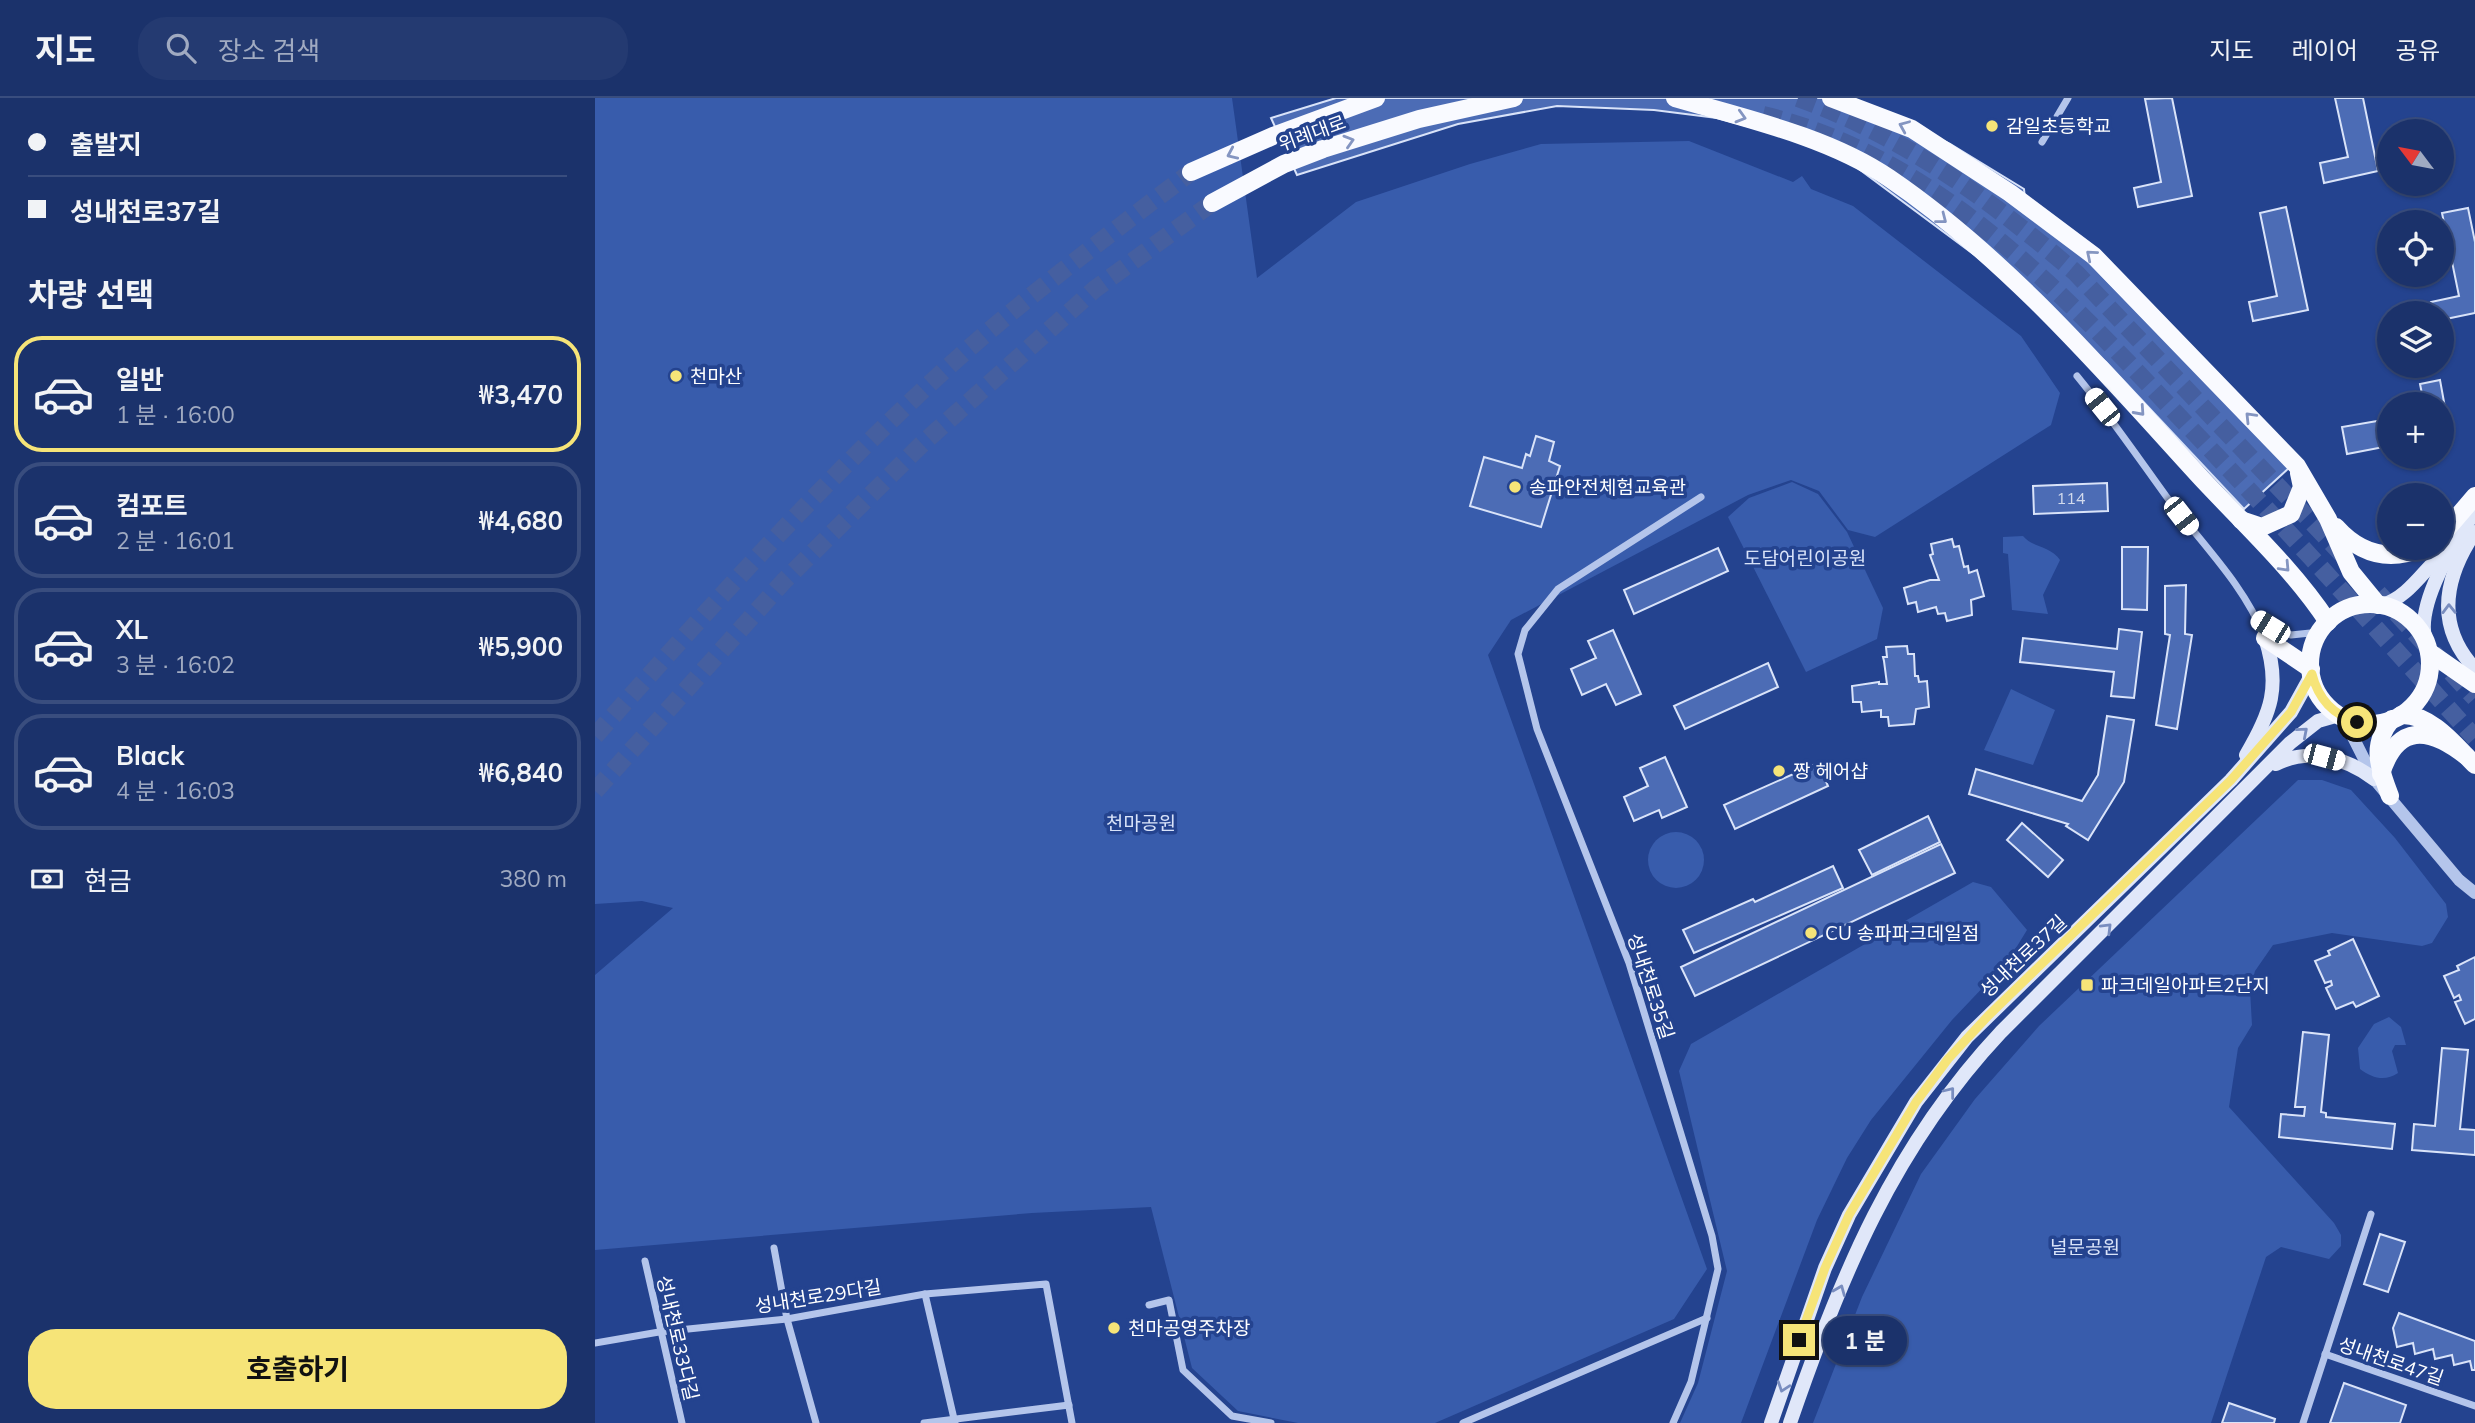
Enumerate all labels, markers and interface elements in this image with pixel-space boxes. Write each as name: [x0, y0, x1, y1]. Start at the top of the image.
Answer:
search box: [138, 17, 628, 80]
text: 지도: [35, 29, 96, 70]
icon: search: [162, 29, 200, 67]
text: 장소 검색: [218, 34, 320, 67]
text: 지도: [2209, 35, 2254, 65]
text: 레이어: [2292, 35, 2358, 65]
text: 공유: [2396, 35, 2440, 65]
one-way arrow: [1735, 109, 1747, 123]
street label: 위례대로: [1275, 110, 1349, 156]
place label: 감일초등학교: [2006, 114, 2111, 138]
marker: 감일초등학교: [1984, 118, 2000, 134]
north arrow: [2377, 119, 2453, 196]
map controls: [2377, 119, 2454, 560]
one-way arrow: [1898, 121, 1910, 135]
text: 출발지: [70, 128, 142, 161]
one-way arrow: [1342, 134, 1354, 149]
one-way arrow: [1227, 146, 1239, 160]
text: 성내천로37길: [70, 195, 221, 228]
one-way arrow: [1934, 210, 1947, 223]
button: locate: [2377, 210, 2454, 287]
one-way arrow: [2086, 251, 2099, 263]
text: 차량 선택: [28, 274, 155, 314]
button: layers: [2377, 301, 2454, 378]
icon: car: [32, 363, 95, 426]
text: 일반: [116, 363, 164, 396]
place label: 천마산: [690, 364, 742, 388]
marker: 천마산: [668, 368, 684, 384]
text: ₩3,470: [479, 378, 563, 411]
car: [2081, 384, 2124, 430]
button: +: [2377, 392, 2454, 469]
text: 1 분 · 16:00: [116, 400, 235, 429]
one-way arrow: [2132, 403, 2145, 416]
one-way arrow: [2245, 413, 2258, 426]
place label: 송파안전체험교육관: [1529, 475, 1686, 499]
marker: 송파안전체험교육관: [1507, 479, 1523, 495]
button: −: [2377, 483, 2454, 560]
house number: 114: [2057, 488, 2086, 508]
icon: car: [32, 489, 95, 552]
text: 컴포트: [116, 489, 188, 522]
car: [2160, 493, 2203, 539]
text: ₩4,680: [479, 504, 563, 537]
text: 2 분 · 16:01: [116, 526, 235, 555]
park label: 도담어린이공원: [1744, 546, 1866, 570]
one-way arrow: [2277, 559, 2289, 572]
one-way arrow: [2441, 604, 2457, 614]
car: [2247, 607, 2294, 647]
text: XL: [116, 613, 148, 646]
icon: car: [32, 615, 95, 678]
text: ₩5,900: [479, 630, 563, 663]
text: 3 분 · 16:02: [116, 650, 235, 679]
route start: [2341, 706, 2373, 738]
one-way arrow: [2294, 728, 2307, 740]
text: Black: [116, 739, 184, 772]
icon: car: [32, 741, 95, 804]
car: [2301, 741, 2348, 773]
text: ₩6,840: [479, 756, 563, 789]
place label: 짱 헤어샵: [1793, 759, 1868, 783]
marker: 짱 헤어샵: [1771, 763, 1787, 779]
text: 4 분 · 16:03: [116, 776, 235, 805]
park label: 천마공원: [1106, 811, 1176, 835]
icon: cash: [28, 860, 66, 898]
text: 현금: [84, 864, 132, 897]
text: 380 m: [499, 864, 567, 893]
street label: 성내천로37길: [1975, 910, 2071, 1002]
place label: CU 송파파크데일점: [1825, 921, 1979, 945]
one-way arrow: [2099, 924, 2111, 936]
marker: CU 송파파크데일점: [1803, 925, 1819, 941]
street label: 성내천로35길: [1623, 930, 1679, 1042]
place label: 파크데일아파트2단지: [2101, 973, 2270, 997]
marker: 파크데일아파트2단지: [2079, 977, 2095, 993]
one-way arrow: [1942, 1088, 1955, 1100]
park label: 널문공원: [2050, 1235, 2120, 1259]
street label: 성내천로33다길: [652, 1273, 704, 1403]
street label: 성내천로29다길: [753, 1274, 883, 1318]
one-way arrow: [1831, 1285, 1845, 1297]
place label: 천마공영주차장: [1128, 1316, 1250, 1340]
callout: 1 분: [1823, 1316, 1907, 1364]
marker: 천마공영주차장: [1106, 1320, 1122, 1336]
route end: [1783, 1324, 1815, 1356]
text: 1 분: [1844, 1326, 1886, 1355]
button: 호출하기: [28, 1329, 567, 1409]
street label: 성내천로47길: [2335, 1332, 2447, 1390]
one-way arrow: [1777, 1380, 1791, 1393]

